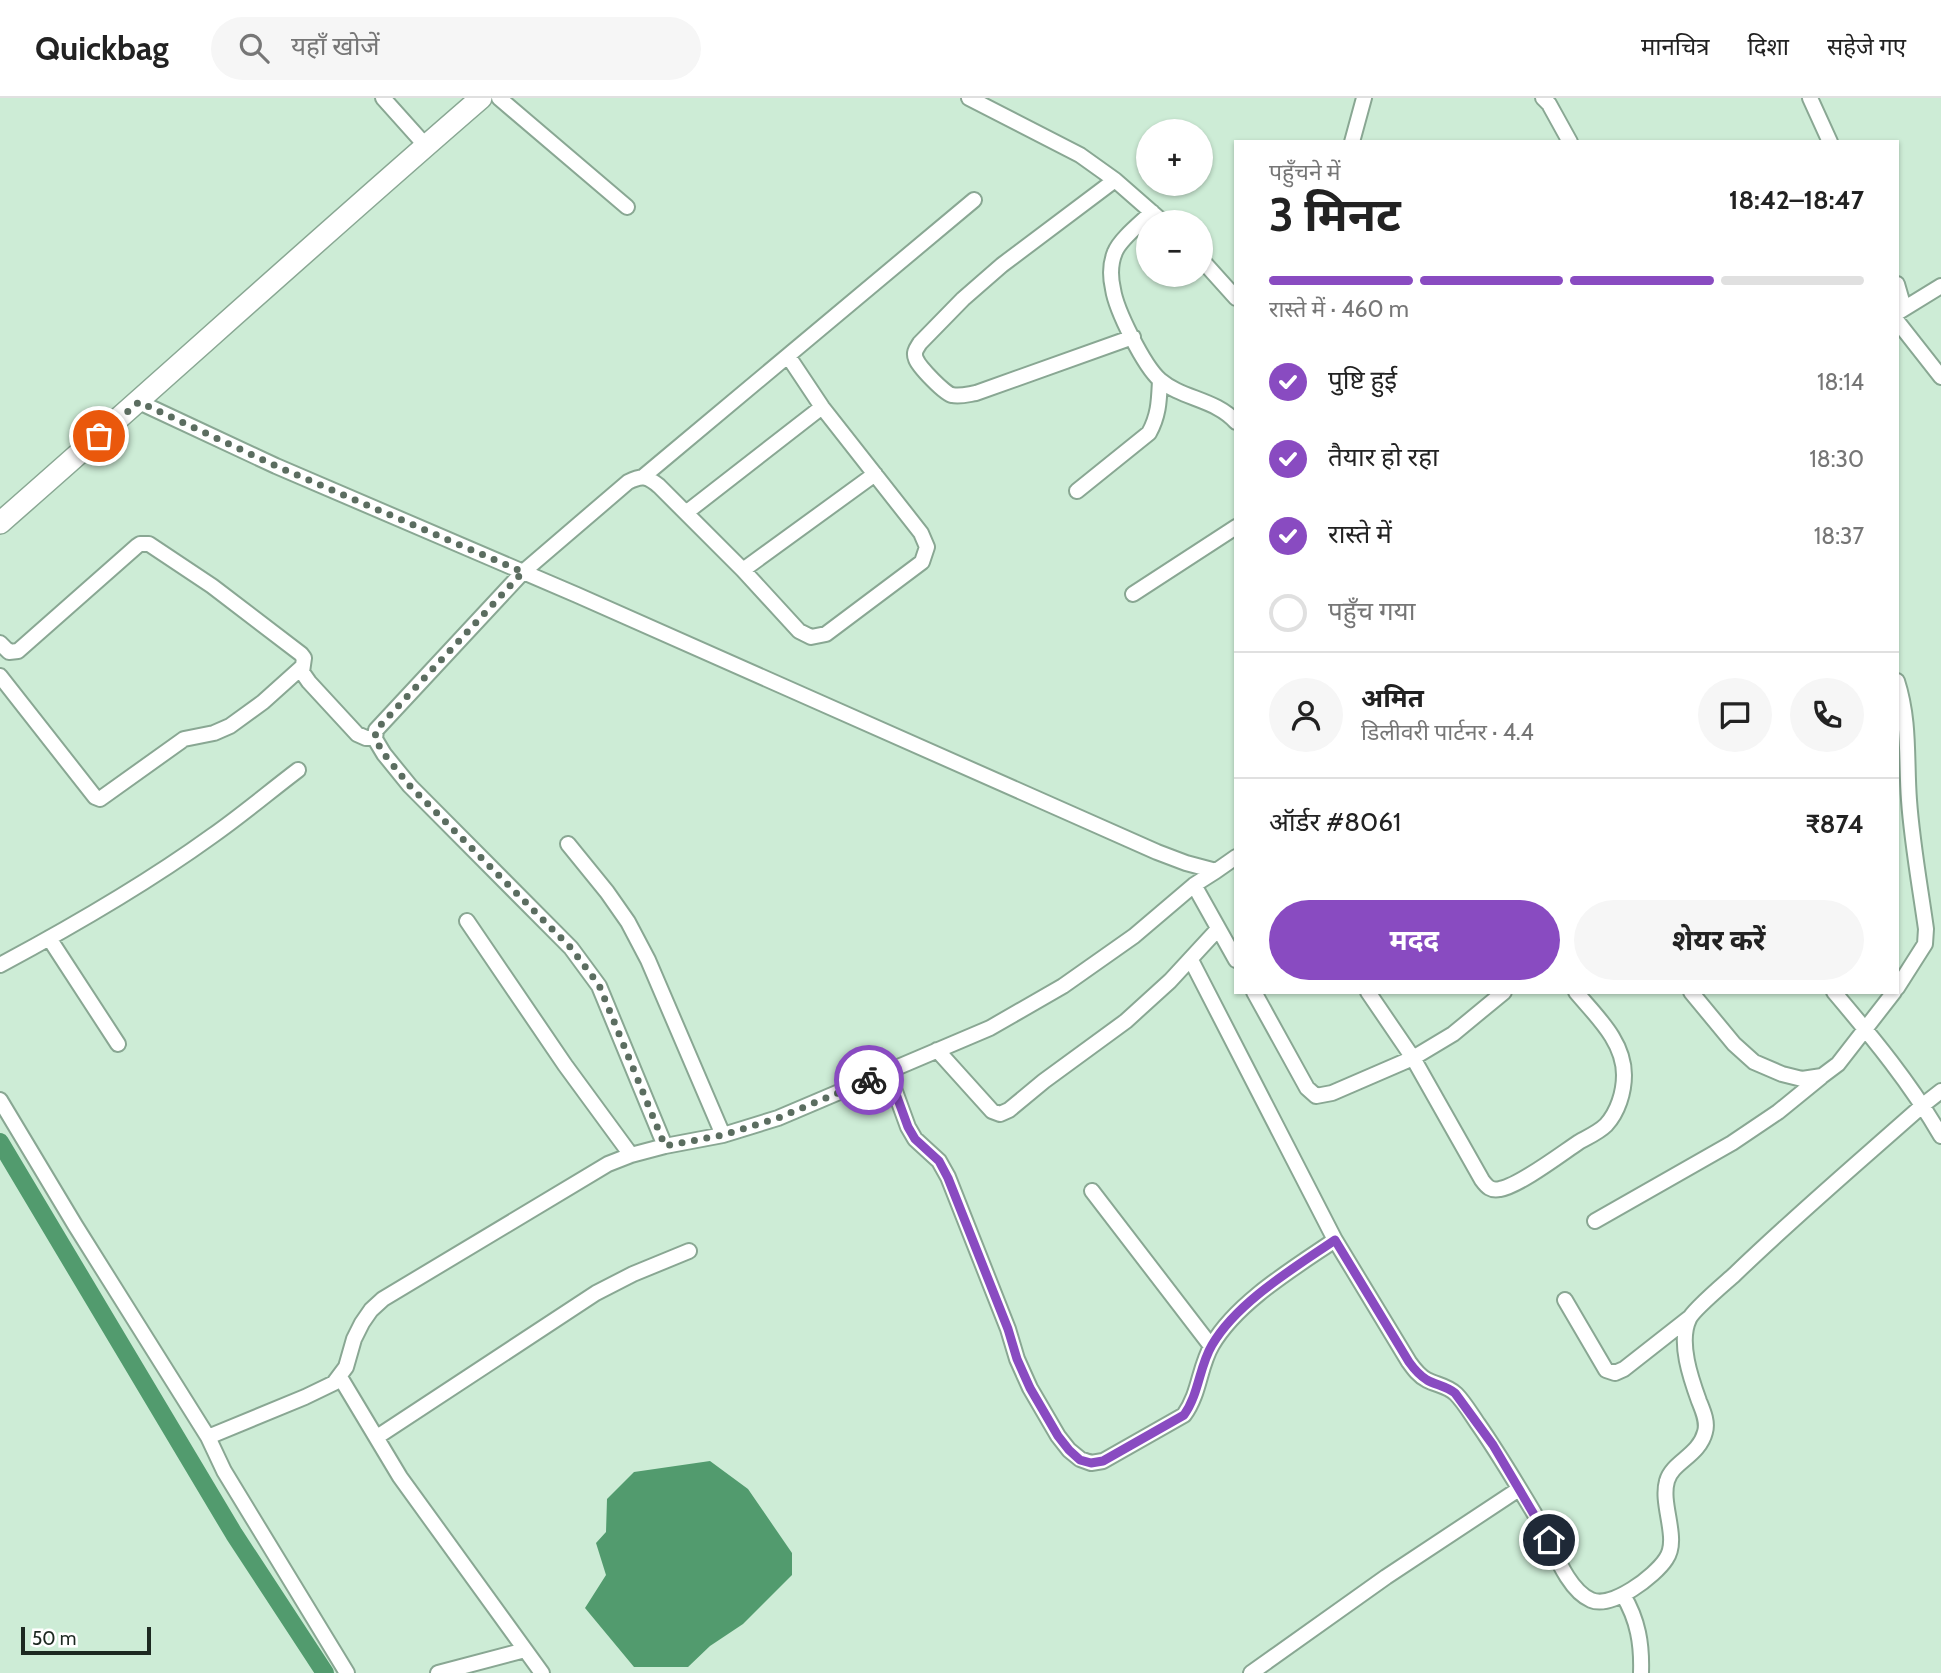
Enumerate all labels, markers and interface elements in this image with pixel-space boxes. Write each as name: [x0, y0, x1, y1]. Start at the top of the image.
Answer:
search box: [211, 17, 701, 80]
text: Quickbag: [35, 28, 169, 68]
icon: search: [235, 29, 273, 67]
text: यहाँ खोजें: [291, 30, 380, 62]
text: मानचित्र: [1641, 32, 1710, 61]
text: दिशा: [1748, 32, 1789, 61]
text: सहेजे गए: [1827, 32, 1906, 61]
map controls: [1136, 119, 1213, 287]
button: +: [1136, 119, 1213, 196]
text: पहुँचने में: [1269, 158, 1341, 186]
text: 18:42–18:47: [1729, 184, 1864, 216]
text: 3 मिनट: [1269, 187, 1401, 243]
button: −: [1136, 210, 1213, 287]
text: रास्ते में · 460 m: [1269, 295, 1409, 323]
icon: check: [1269, 363, 1307, 401]
text: पुष्टि हुई: [1328, 364, 1397, 396]
text: 18:14: [1817, 368, 1864, 396]
pin: [69, 406, 129, 466]
icon: bag: [80, 417, 118, 455]
icon: check: [1269, 440, 1307, 478]
text: तैयार हो रहा: [1328, 441, 1439, 473]
text: 18:30: [1809, 445, 1864, 473]
icon: check: [1269, 517, 1307, 555]
text: रास्ते में: [1328, 518, 1392, 550]
text: 18:37: [1814, 522, 1864, 550]
text: पहुँच गया: [1328, 595, 1415, 627]
button: person: [1269, 678, 1343, 752]
button: chat: [1698, 678, 1772, 752]
button: phone: [1790, 678, 1864, 752]
text: अमित: [1361, 682, 1424, 714]
text: डिलीवरी पार्टनर · 4.4: [1361, 718, 1534, 746]
text: ऑर्डर #8061: [1269, 806, 1401, 838]
text: ₹874: [1806, 808, 1864, 840]
button: मदद: [1269, 900, 1560, 980]
button: शेयर करें: [1574, 900, 1864, 980]
courier: [834, 1045, 904, 1115]
icon: bike: [850, 1061, 888, 1099]
pin: [1519, 1510, 1579, 1570]
icon: home: [1530, 1521, 1568, 1559]
scale bar: [21, 1624, 150, 1656]
text: 50 m: [32, 1627, 76, 1650]

